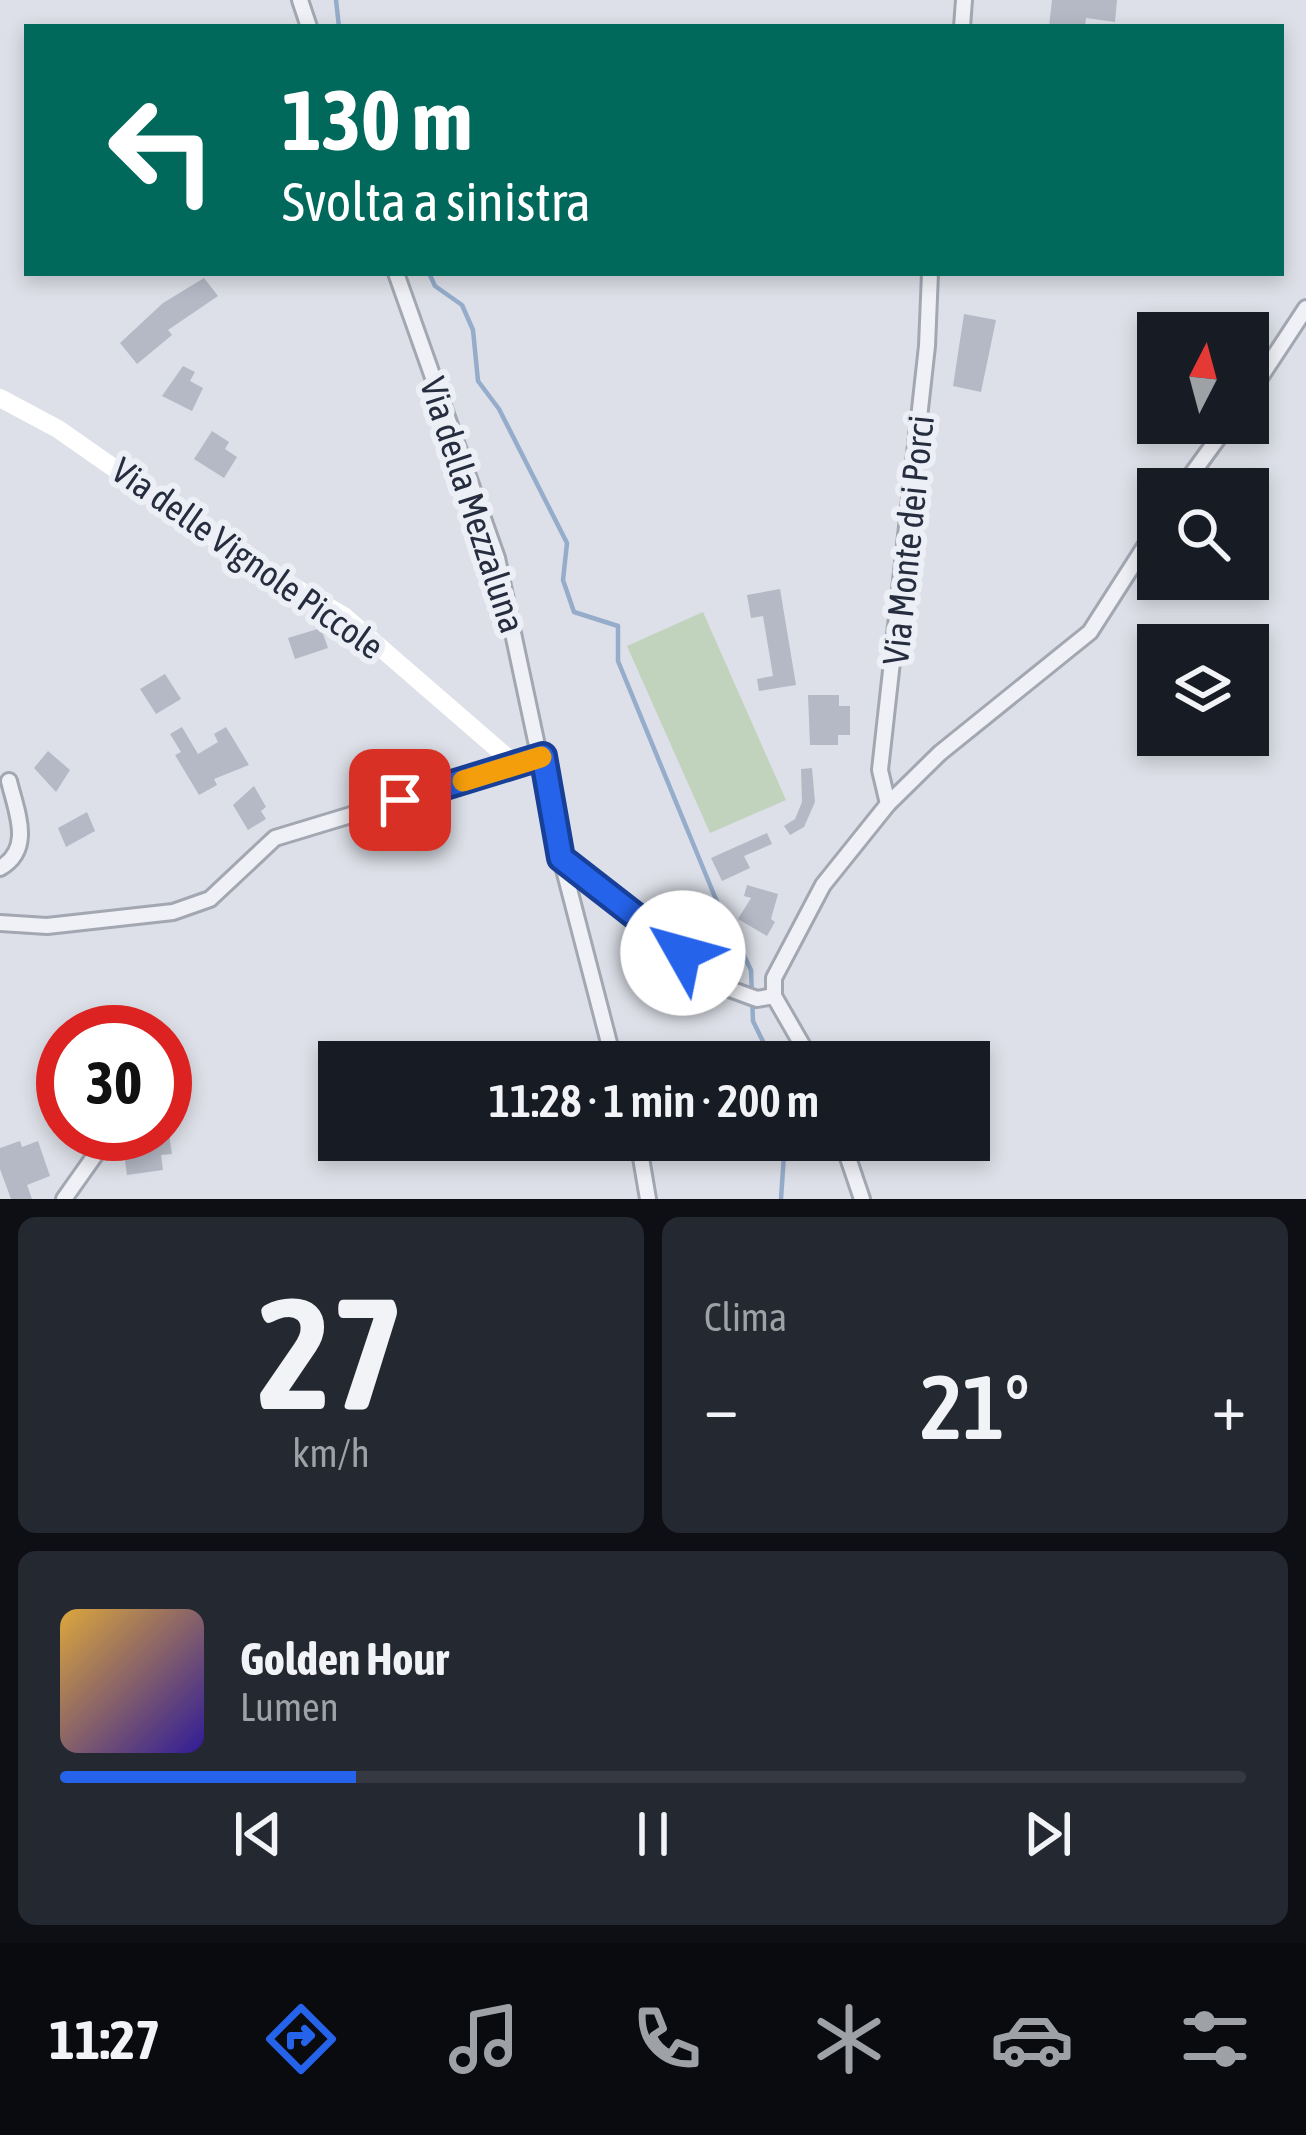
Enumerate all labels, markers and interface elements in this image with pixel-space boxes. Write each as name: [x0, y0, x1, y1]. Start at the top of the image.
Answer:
icon: left: [84, 72, 240, 228]
text: 130 m: [282, 72, 472, 168]
text: Svolta a sinistra: [282, 171, 591, 232]
north arrow: [1137, 312, 1269, 444]
map controls: [1137, 312, 1269, 756]
street label: Via della Mezzaluna: [412, 372, 534, 638]
street label: Via Monte dei Porci: [874, 413, 942, 667]
street label: Via delle Vignole Piccole: [104, 449, 392, 667]
button: search: [1137, 468, 1269, 600]
button: layers: [1137, 624, 1269, 756]
pin: [349, 749, 451, 851]
icon: arrive: [367, 767, 433, 833]
position arrow: [620, 890, 746, 1016]
speed limit sign: 30: [36, 1005, 192, 1161]
text: 11:28 · 1 min · 200 m: [489, 1075, 819, 1127]
text: 27: [258, 1263, 404, 1442]
text: Clima: [704, 1295, 787, 1339]
text: 21°: [920, 1355, 1030, 1458]
text: −: [704, 1368, 738, 1444]
text: +: [1212, 1368, 1246, 1444]
text: km/h: [292, 1431, 370, 1475]
text: Golden Hour: [240, 1633, 449, 1685]
text: Lumen: [240, 1685, 339, 1729]
icon: previous: [225, 1801, 291, 1867]
icon: pause: [620, 1801, 686, 1867]
icon: next: [1015, 1801, 1081, 1867]
icon: directions: [259, 1997, 343, 2081]
icon: music: [442, 1997, 526, 2081]
icon: phone: [625, 1997, 709, 2081]
icon: climate: [807, 1997, 891, 2081]
icon: car: [990, 1997, 1074, 2081]
icon: filters: [1173, 1997, 1257, 2081]
text: 11:27: [49, 2009, 160, 2070]

